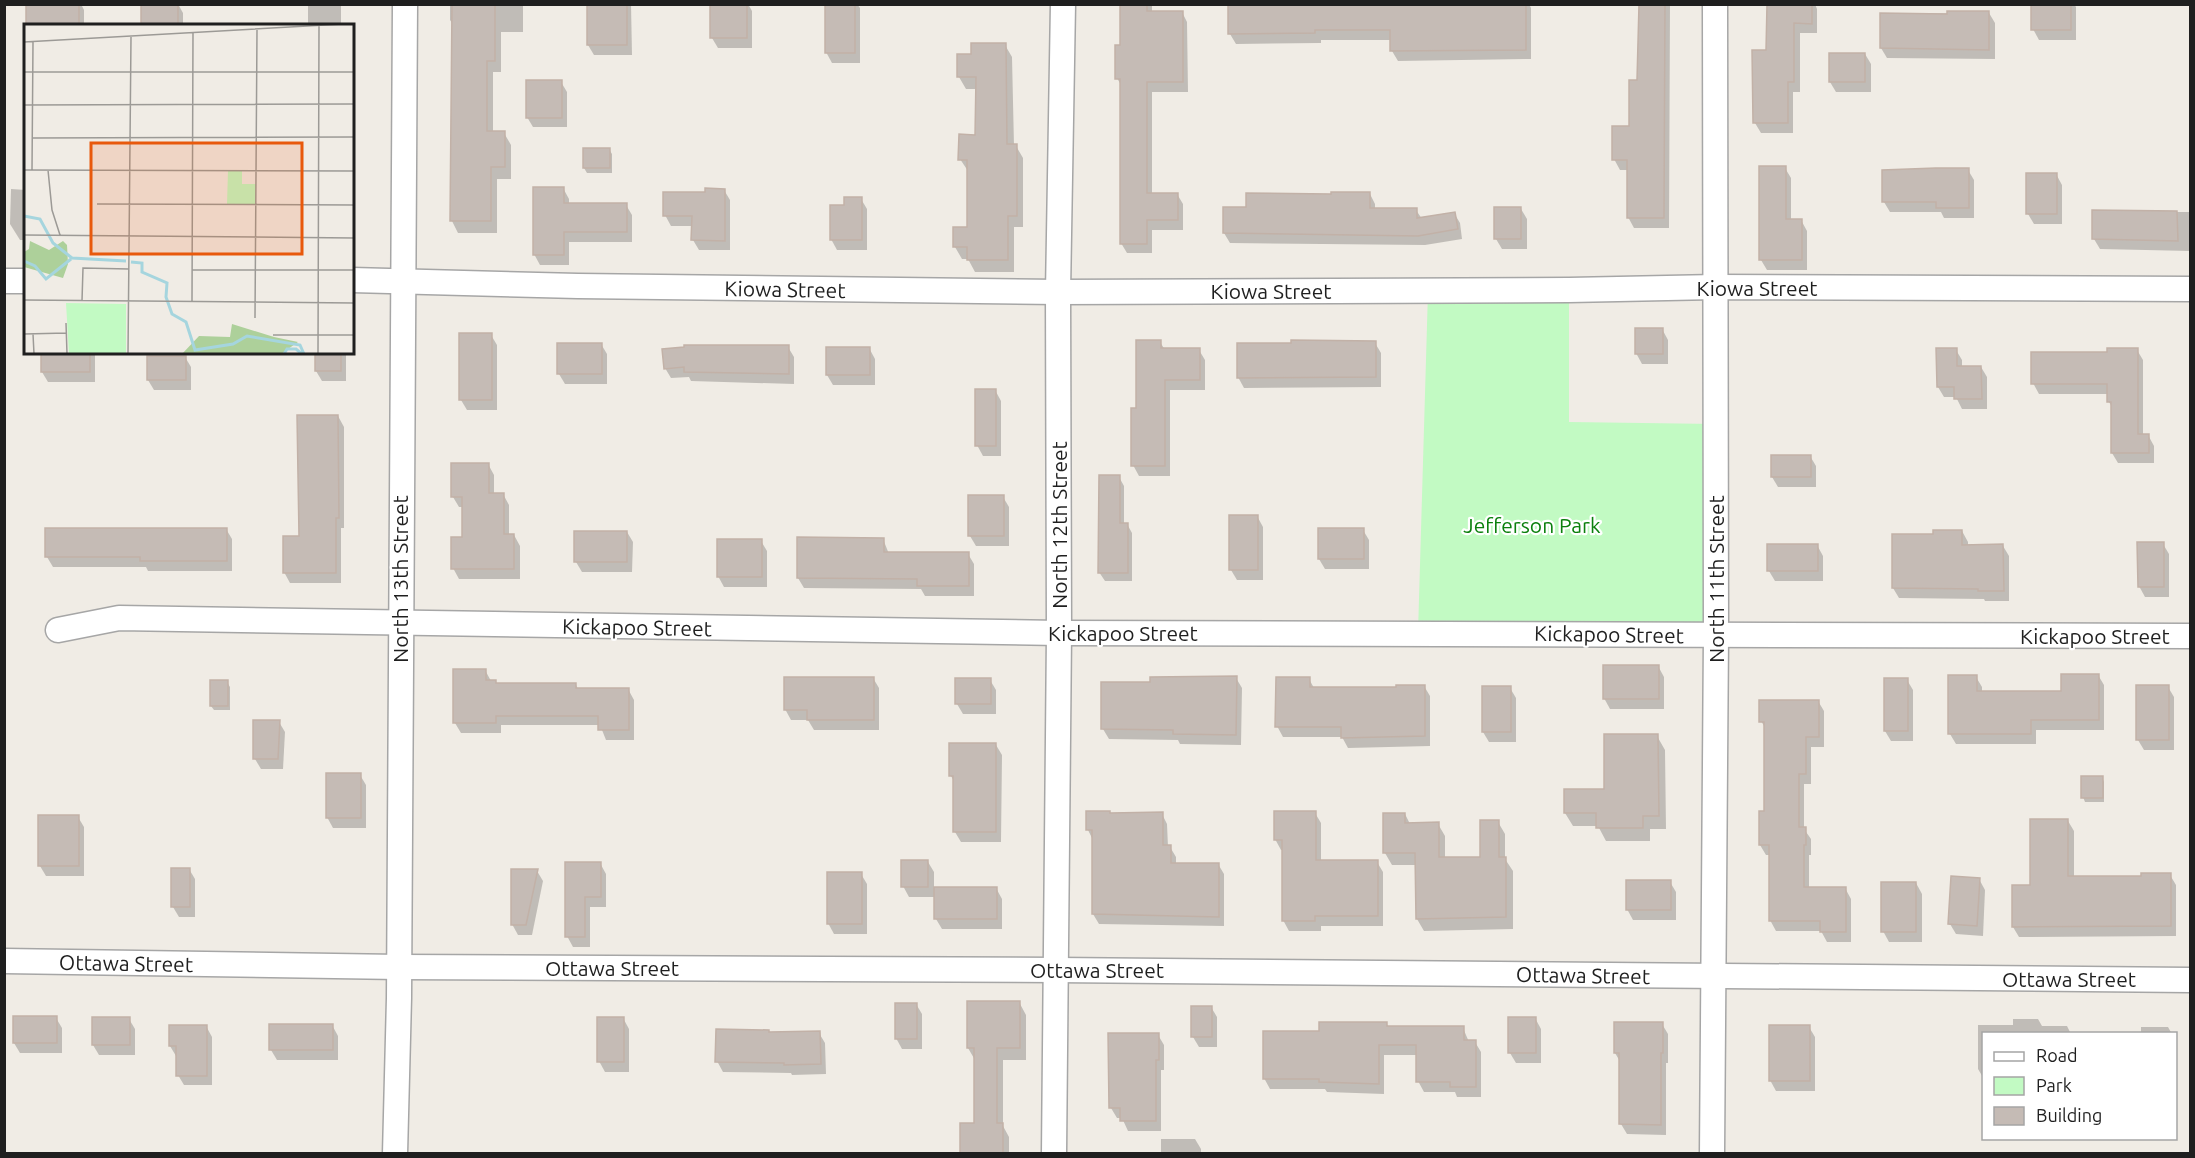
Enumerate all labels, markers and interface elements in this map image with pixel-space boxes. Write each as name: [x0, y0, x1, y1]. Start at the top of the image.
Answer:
inset map: [24, 24, 354, 354]
street label: Kiowa Street: [724, 276, 846, 302]
street label: Kiowa Street: [1696, 276, 1818, 300]
street label: Kiowa Street: [1210, 279, 1332, 303]
street label: North 12th Street: [1047, 441, 1071, 609]
street label: North 13th Street: [388, 495, 412, 663]
street label: North 11th Street: [1704, 495, 1728, 663]
park label: Jefferson Park: [1463, 513, 1601, 537]
street label: Kickapoo Street: [562, 614, 712, 640]
street label: Kickapoo Street: [1048, 621, 1198, 645]
street label: Kickapoo Street: [1534, 621, 1684, 647]
street label: Kickapoo Street: [2020, 624, 2170, 648]
street label: Ottawa Street: [59, 950, 193, 976]
street label: Ottawa Street: [545, 956, 679, 980]
street label: Ottawa Street: [1030, 958, 1164, 982]
street label: Ottawa Street: [1516, 962, 1650, 988]
street label: Ottawa Street: [2002, 967, 2136, 991]
legend: [1982, 1032, 2177, 1140]
text: Road: [2036, 1045, 2078, 1065]
text: Park: [2036, 1075, 2072, 1095]
text: Building: [2036, 1105, 2102, 1125]

